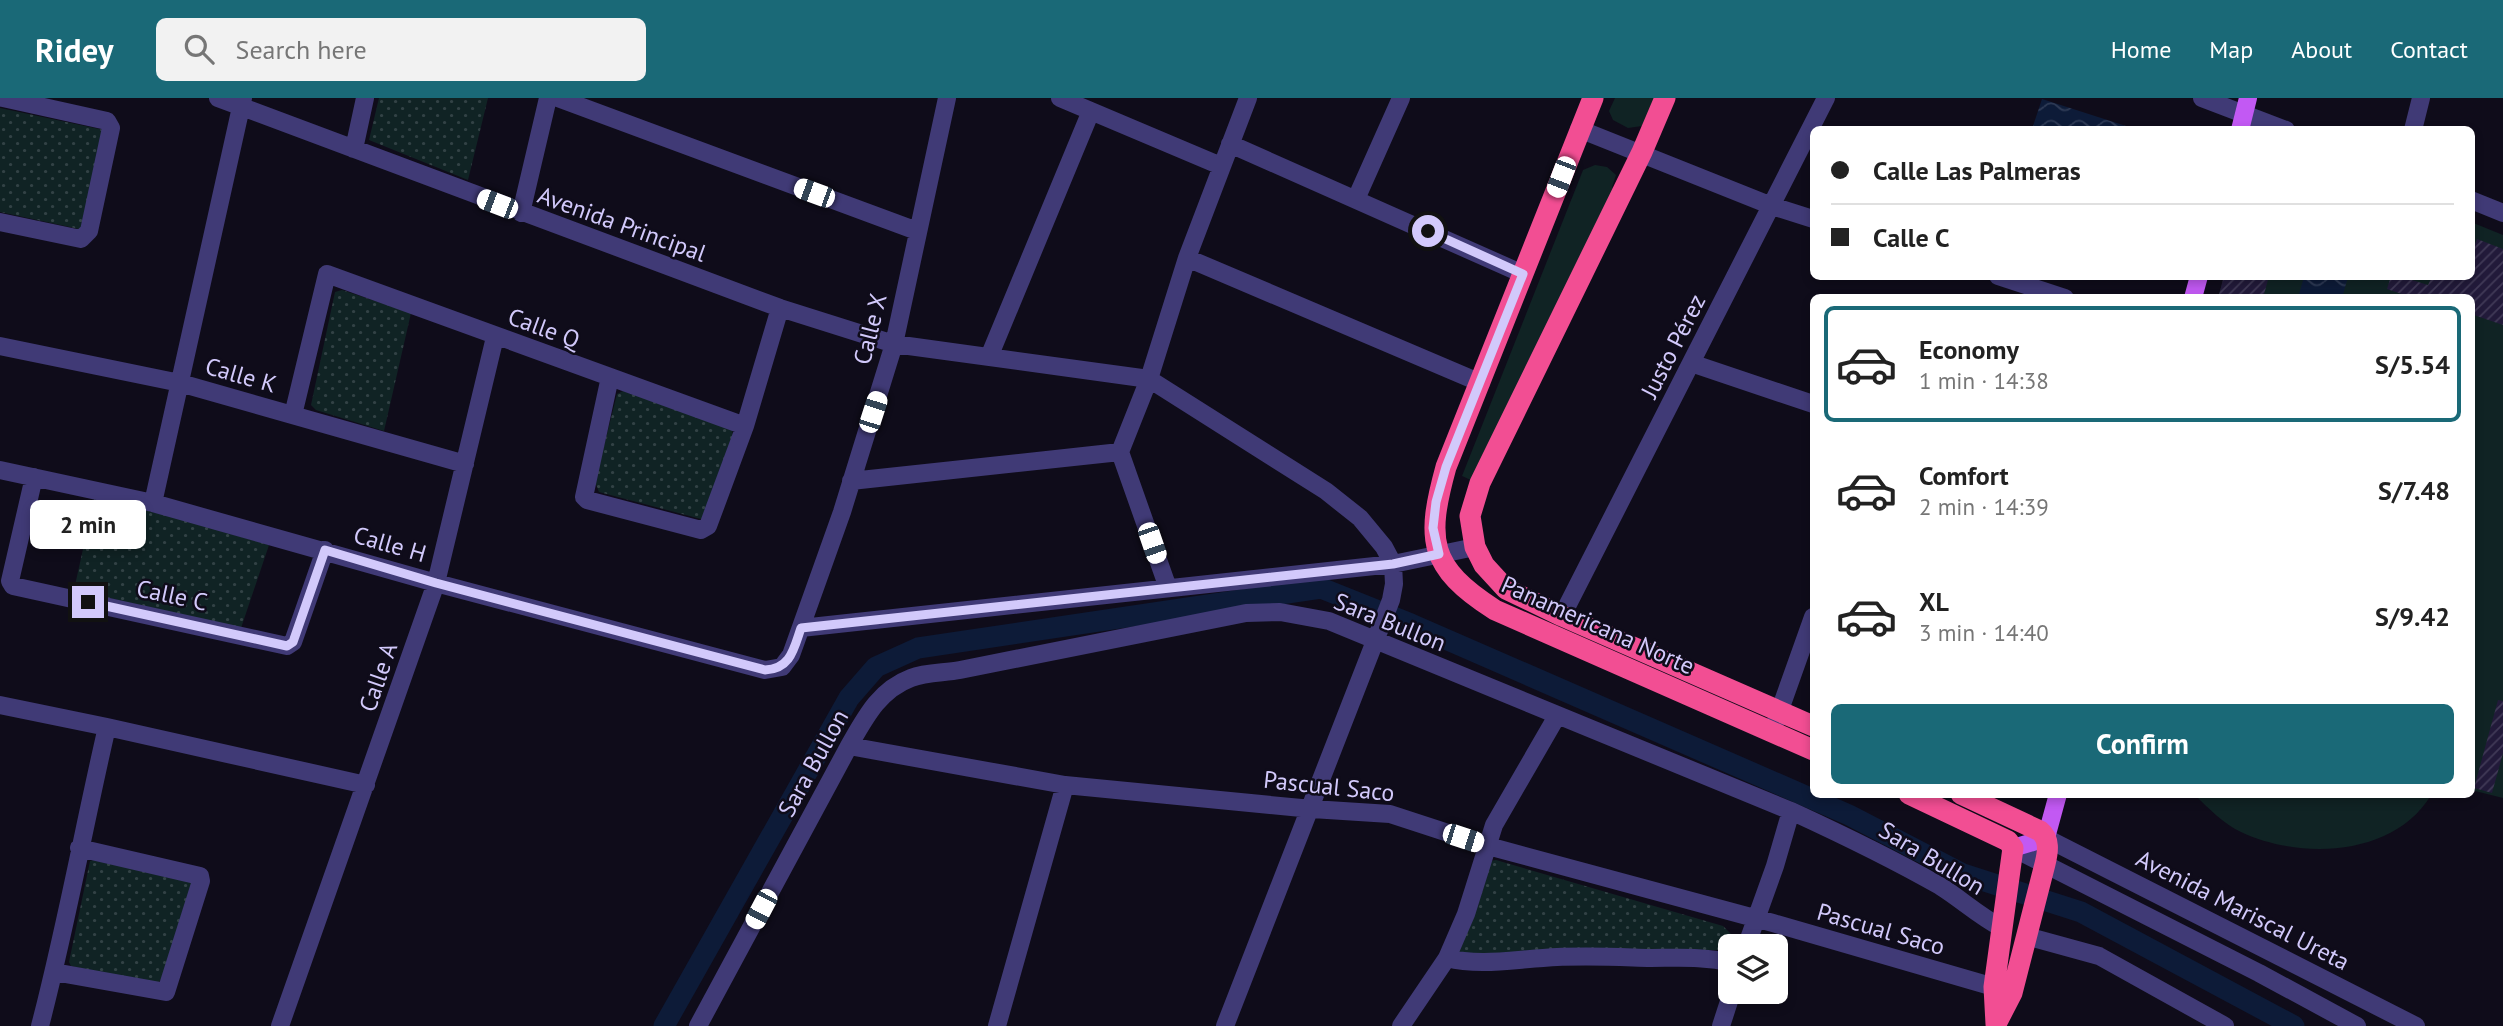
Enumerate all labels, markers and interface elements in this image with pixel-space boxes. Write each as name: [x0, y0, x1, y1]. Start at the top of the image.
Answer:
search box: [156, 18, 646, 81]
text: Ridey: [35, 28, 114, 71]
icon: search: [180, 30, 218, 68]
text: Search here: [236, 33, 367, 66]
text: Home: [2111, 34, 2171, 65]
text: Map: [2209, 34, 2253, 65]
text: About: [2291, 34, 2352, 65]
text: Contact: [2390, 34, 2468, 65]
car: [1544, 154, 1579, 200]
text: Calle Las Palmeras: [1873, 154, 2081, 187]
car: [791, 176, 838, 210]
street label: Avenida Principal: [534, 179, 710, 269]
car: [474, 187, 521, 221]
route start: [1412, 215, 1444, 247]
text: Calle C: [1873, 221, 1949, 254]
street label: Justo Pérez: [1633, 289, 1712, 404]
street label: Calle X: [846, 290, 894, 368]
street label: Calle Q: [504, 301, 585, 355]
icon: car: [1835, 333, 1898, 396]
text: Economy: [1919, 333, 2019, 366]
text: S/5.54: [2375, 348, 2450, 381]
street label: Calle K: [202, 350, 280, 400]
text: 1 min · 14:38: [1919, 366, 2049, 395]
car: [857, 389, 890, 435]
icon: car: [1835, 459, 1898, 522]
text: Comfort: [1919, 459, 2009, 492]
text: S/7.48: [2378, 474, 2450, 507]
text: 2 min · 14:39: [1919, 492, 2049, 521]
callout: 2 min: [30, 500, 146, 550]
text: 2 min: [60, 510, 116, 539]
street label: Calle H: [350, 519, 430, 569]
car: [1136, 520, 1169, 566]
street label: Panamericana Norte: [1497, 569, 1699, 681]
street label: Calle C: [134, 572, 210, 618]
icon: car: [1835, 585, 1898, 648]
text: XL: [1919, 585, 1949, 618]
route end: [72, 586, 104, 618]
street label: Sara Bullon: [1329, 586, 1451, 658]
text: S/9.42: [2375, 600, 2450, 633]
text: 3 min · 14:40: [1919, 618, 2049, 647]
street label: Calle A: [352, 638, 404, 716]
street label: Sara Bullon: [771, 704, 855, 822]
button: Confirm: [1831, 704, 2454, 784]
street label: Pascual Saco: [1262, 764, 1396, 808]
street label: Sara Bullon: [1873, 814, 1991, 902]
car: [1440, 822, 1487, 854]
street label: Avenida Mariscal Ureta: [2131, 843, 2355, 977]
car: [742, 886, 781, 932]
street label: Pascual Saco: [1814, 896, 1948, 962]
map controls: [1718, 934, 1788, 1004]
button: layers: [1718, 934, 1788, 1004]

